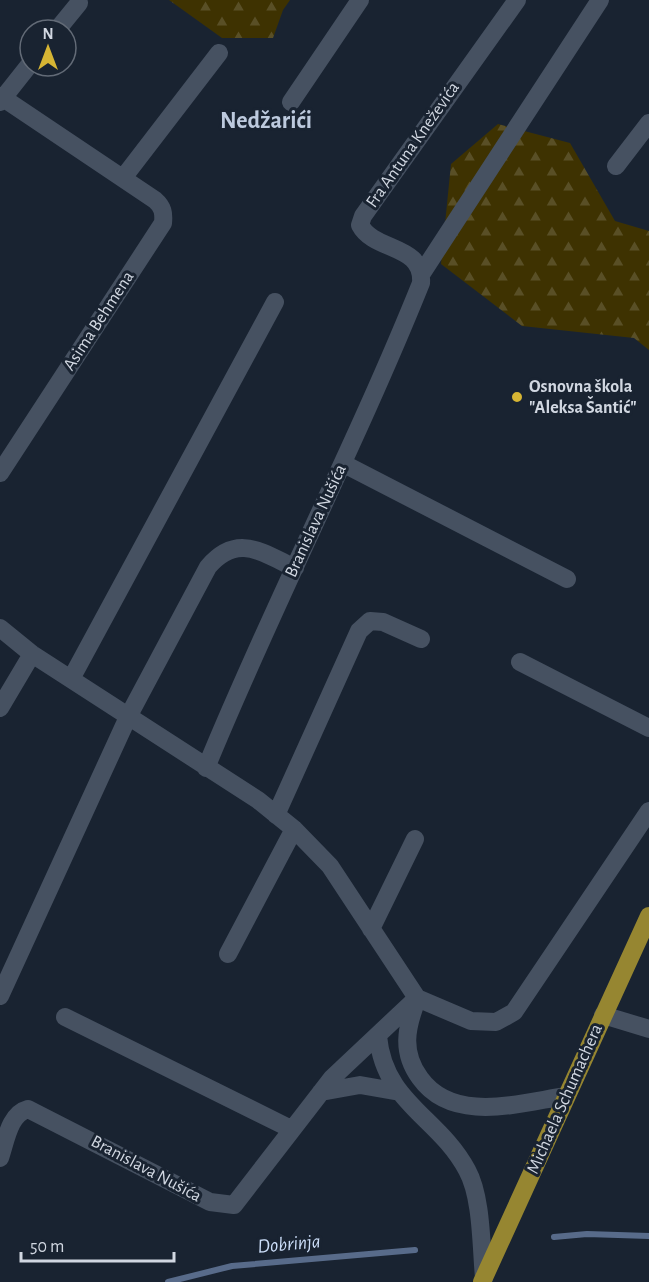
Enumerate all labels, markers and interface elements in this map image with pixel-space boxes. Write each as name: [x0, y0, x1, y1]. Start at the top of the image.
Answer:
north arrow: [18, 18, 78, 78]
text: N: [42, 26, 54, 42]
street label: Fra Antuna Kneževića: [363, 79, 463, 211]
district label: Nedžarići: [220, 109, 312, 133]
street label: Asima Behmena: [60, 268, 138, 374]
place label: Osnovna škola "Aleksa Šantić": [529, 378, 637, 417]
marker: Osnovna škola "Aleksa Šantić": [510, 390, 524, 404]
street label: Branislava Nušića: [282, 462, 350, 580]
street label: Michaela Schumachera: [524, 1021, 606, 1177]
street label: Branislava Nušića: [88, 1132, 204, 1206]
scale bar: [21, 1225, 174, 1263]
water label: Dobrinja: [257, 1231, 321, 1257]
text: 50 m: [30, 1238, 64, 1256]

